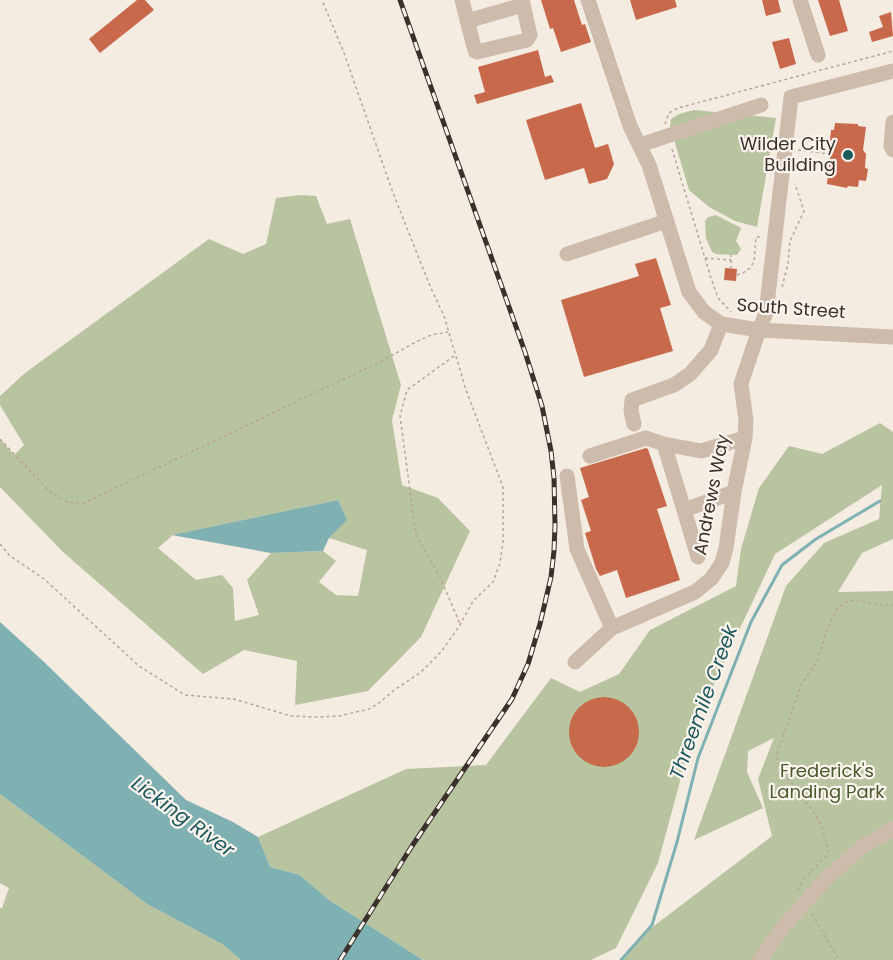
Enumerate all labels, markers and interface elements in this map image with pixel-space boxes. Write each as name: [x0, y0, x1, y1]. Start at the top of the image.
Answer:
place label: Wilder City Building: [740, 134, 836, 176]
marker: Wilder City Building: [841, 148, 855, 162]
street label: South Street: [736, 295, 846, 325]
street label: Andrews Way: [691, 433, 735, 557]
water label: Threemile Creek: [666, 622, 744, 784]
park label: Frederick's Landing Park: [769, 761, 885, 804]
water label: Licking River: [126, 773, 238, 863]

